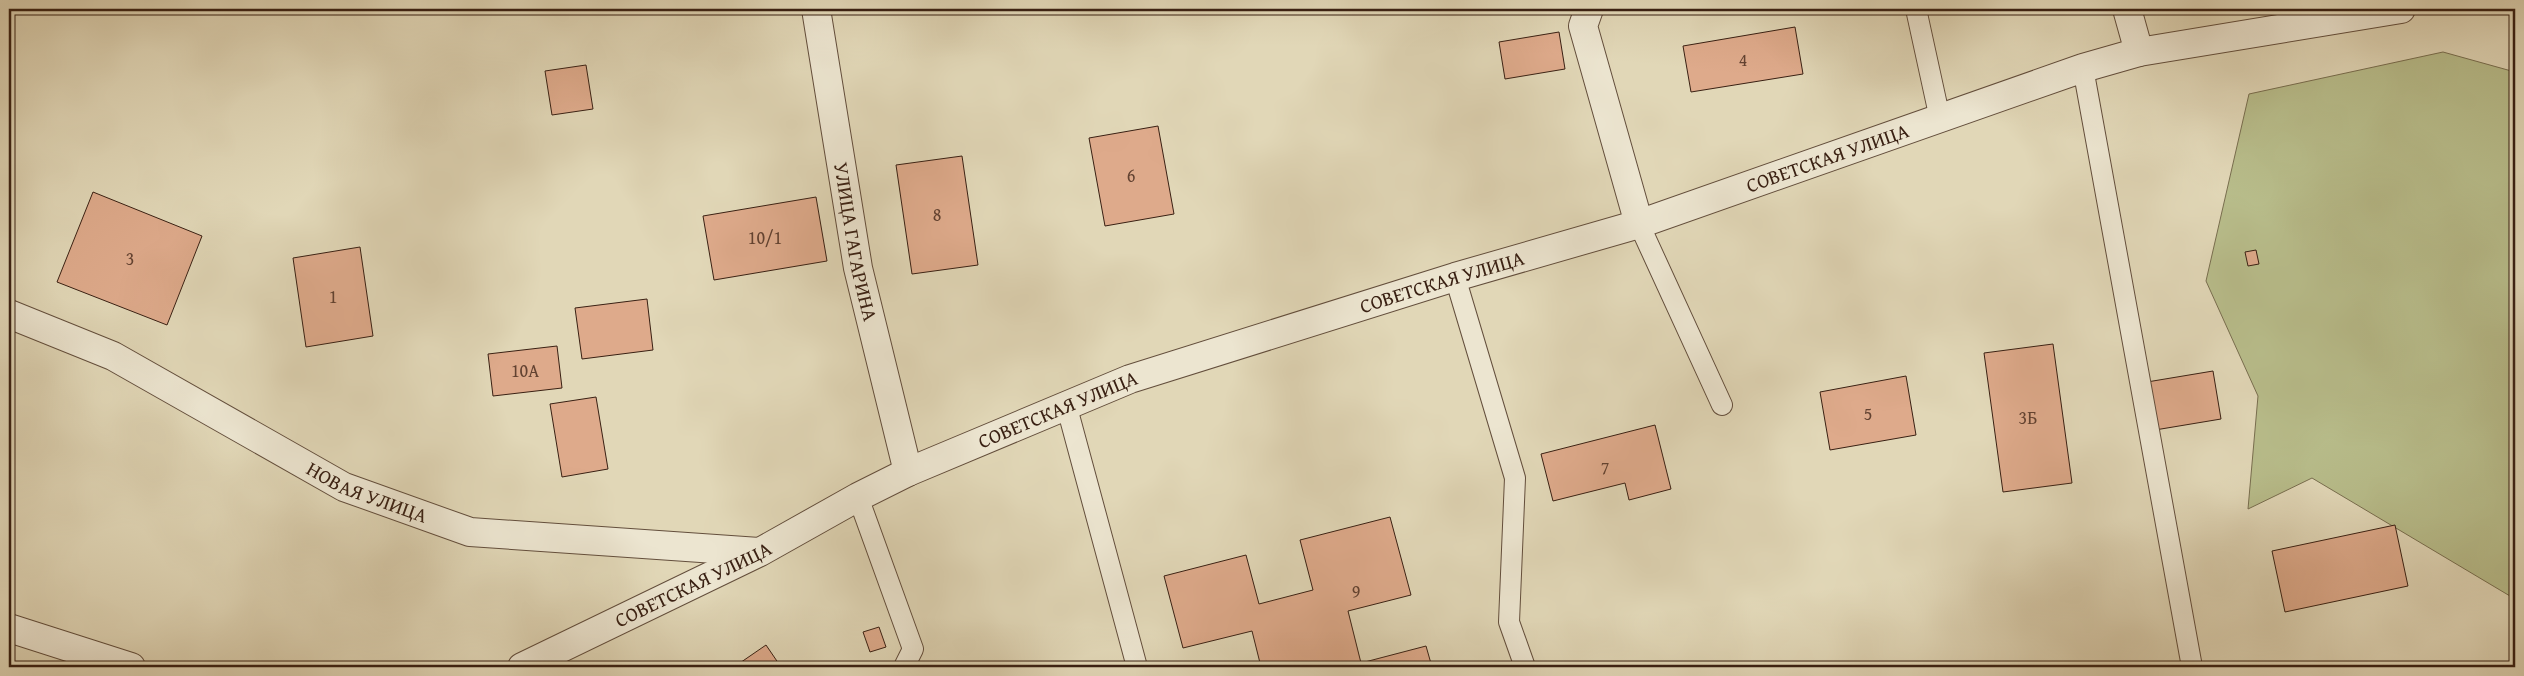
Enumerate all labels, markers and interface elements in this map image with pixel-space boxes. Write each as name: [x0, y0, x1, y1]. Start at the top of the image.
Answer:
house number: 4: [1739, 46, 1747, 73]
street label: СОВЕТСКАЯ УЛИЦА: [1742, 115, 1912, 199]
street label: УЛИЦА ГАГАРИНА: [827, 160, 885, 324]
house number: 6: [1127, 162, 1135, 189]
house number: 8: [933, 201, 941, 228]
house number: 10/1: [748, 224, 782, 251]
street label: СОВЕТСКАЯ УЛИЦА: [1356, 243, 1527, 320]
house number: 3: [126, 245, 134, 272]
house number: 1: [329, 283, 337, 310]
house number: 10А: [511, 357, 539, 384]
street label: СОВЕТСКАЯ УЛИЦА: [973, 363, 1141, 455]
house number: 5: [1864, 400, 1872, 427]
house number: 3Б: [2019, 404, 2037, 431]
street label: НОВАЯ УЛИЦА: [301, 454, 431, 530]
house number: 7: [1601, 454, 1609, 481]
street label: СОВЕТСКАЯ УЛИЦА: [610, 534, 776, 634]
house number: 9: [1352, 578, 1360, 605]

